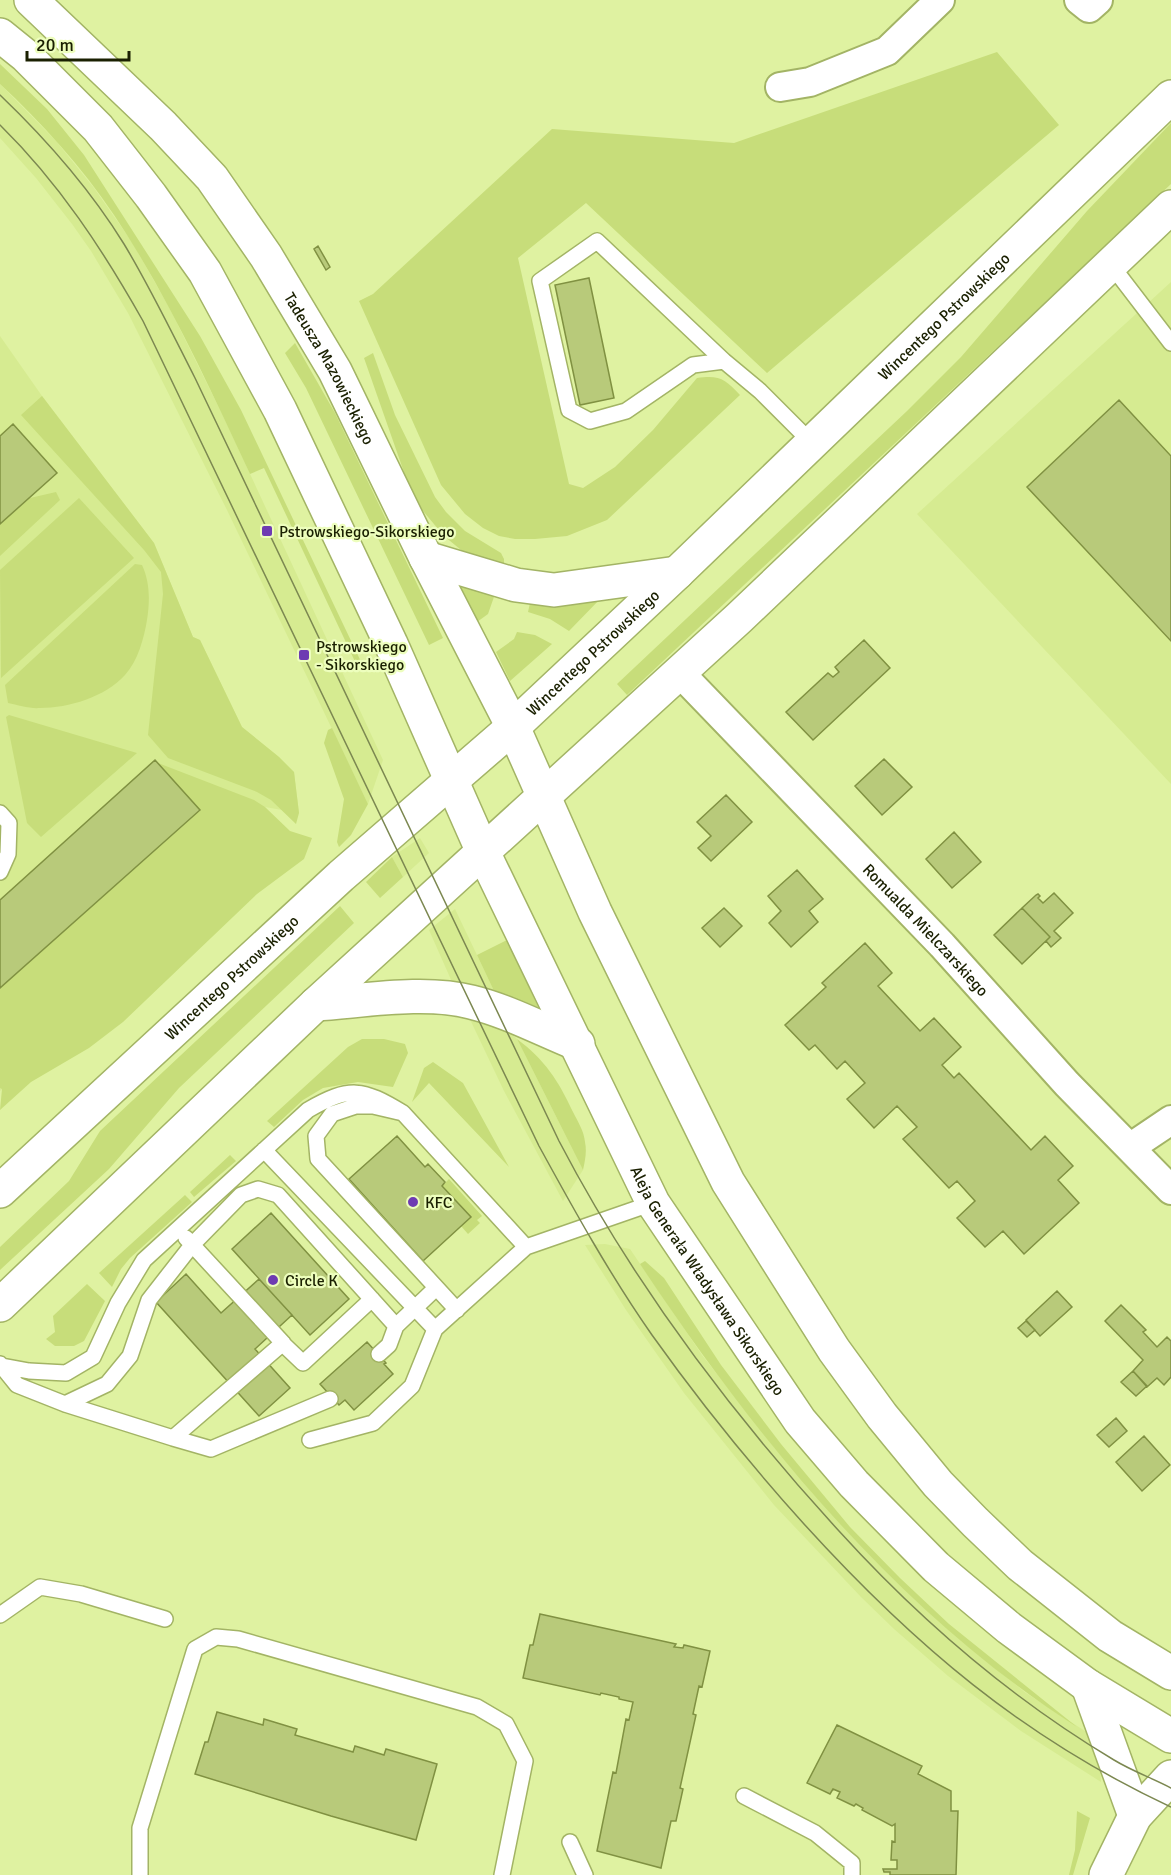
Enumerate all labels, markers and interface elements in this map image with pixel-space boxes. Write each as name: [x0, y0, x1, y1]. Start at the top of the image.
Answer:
scale bar: [27, 24, 129, 62]
text: 20 m: [36, 34, 74, 56]
street label: Wincentego Pstrowskiego: [874, 249, 1014, 385]
street label: Tadeusza Mazowieckiego: [279, 289, 378, 448]
place label: Pstrowskiego-Sikorskiego: [279, 522, 455, 542]
marker: Pstrowskiego-Sikorskiego: [260, 524, 274, 538]
street label: Wincentego Pstrowskiego: [522, 586, 664, 720]
place label: Pstrowskiego - Sikorskiego: [316, 637, 407, 675]
marker: Pstrowskiego - Sikorskiego: [297, 648, 311, 662]
street label: Romualda Mielczarskiego: [858, 860, 992, 1001]
street label: Wincentego Pstrowskiego: [161, 911, 303, 1045]
street label: Aleja Generała Władysława Sikorskiego: [626, 1163, 789, 1400]
place label: KFC: [425, 1193, 453, 1213]
marker: KFC: [406, 1195, 420, 1209]
place label: Circle K: [285, 1271, 338, 1291]
marker: Circle K: [266, 1273, 280, 1287]

